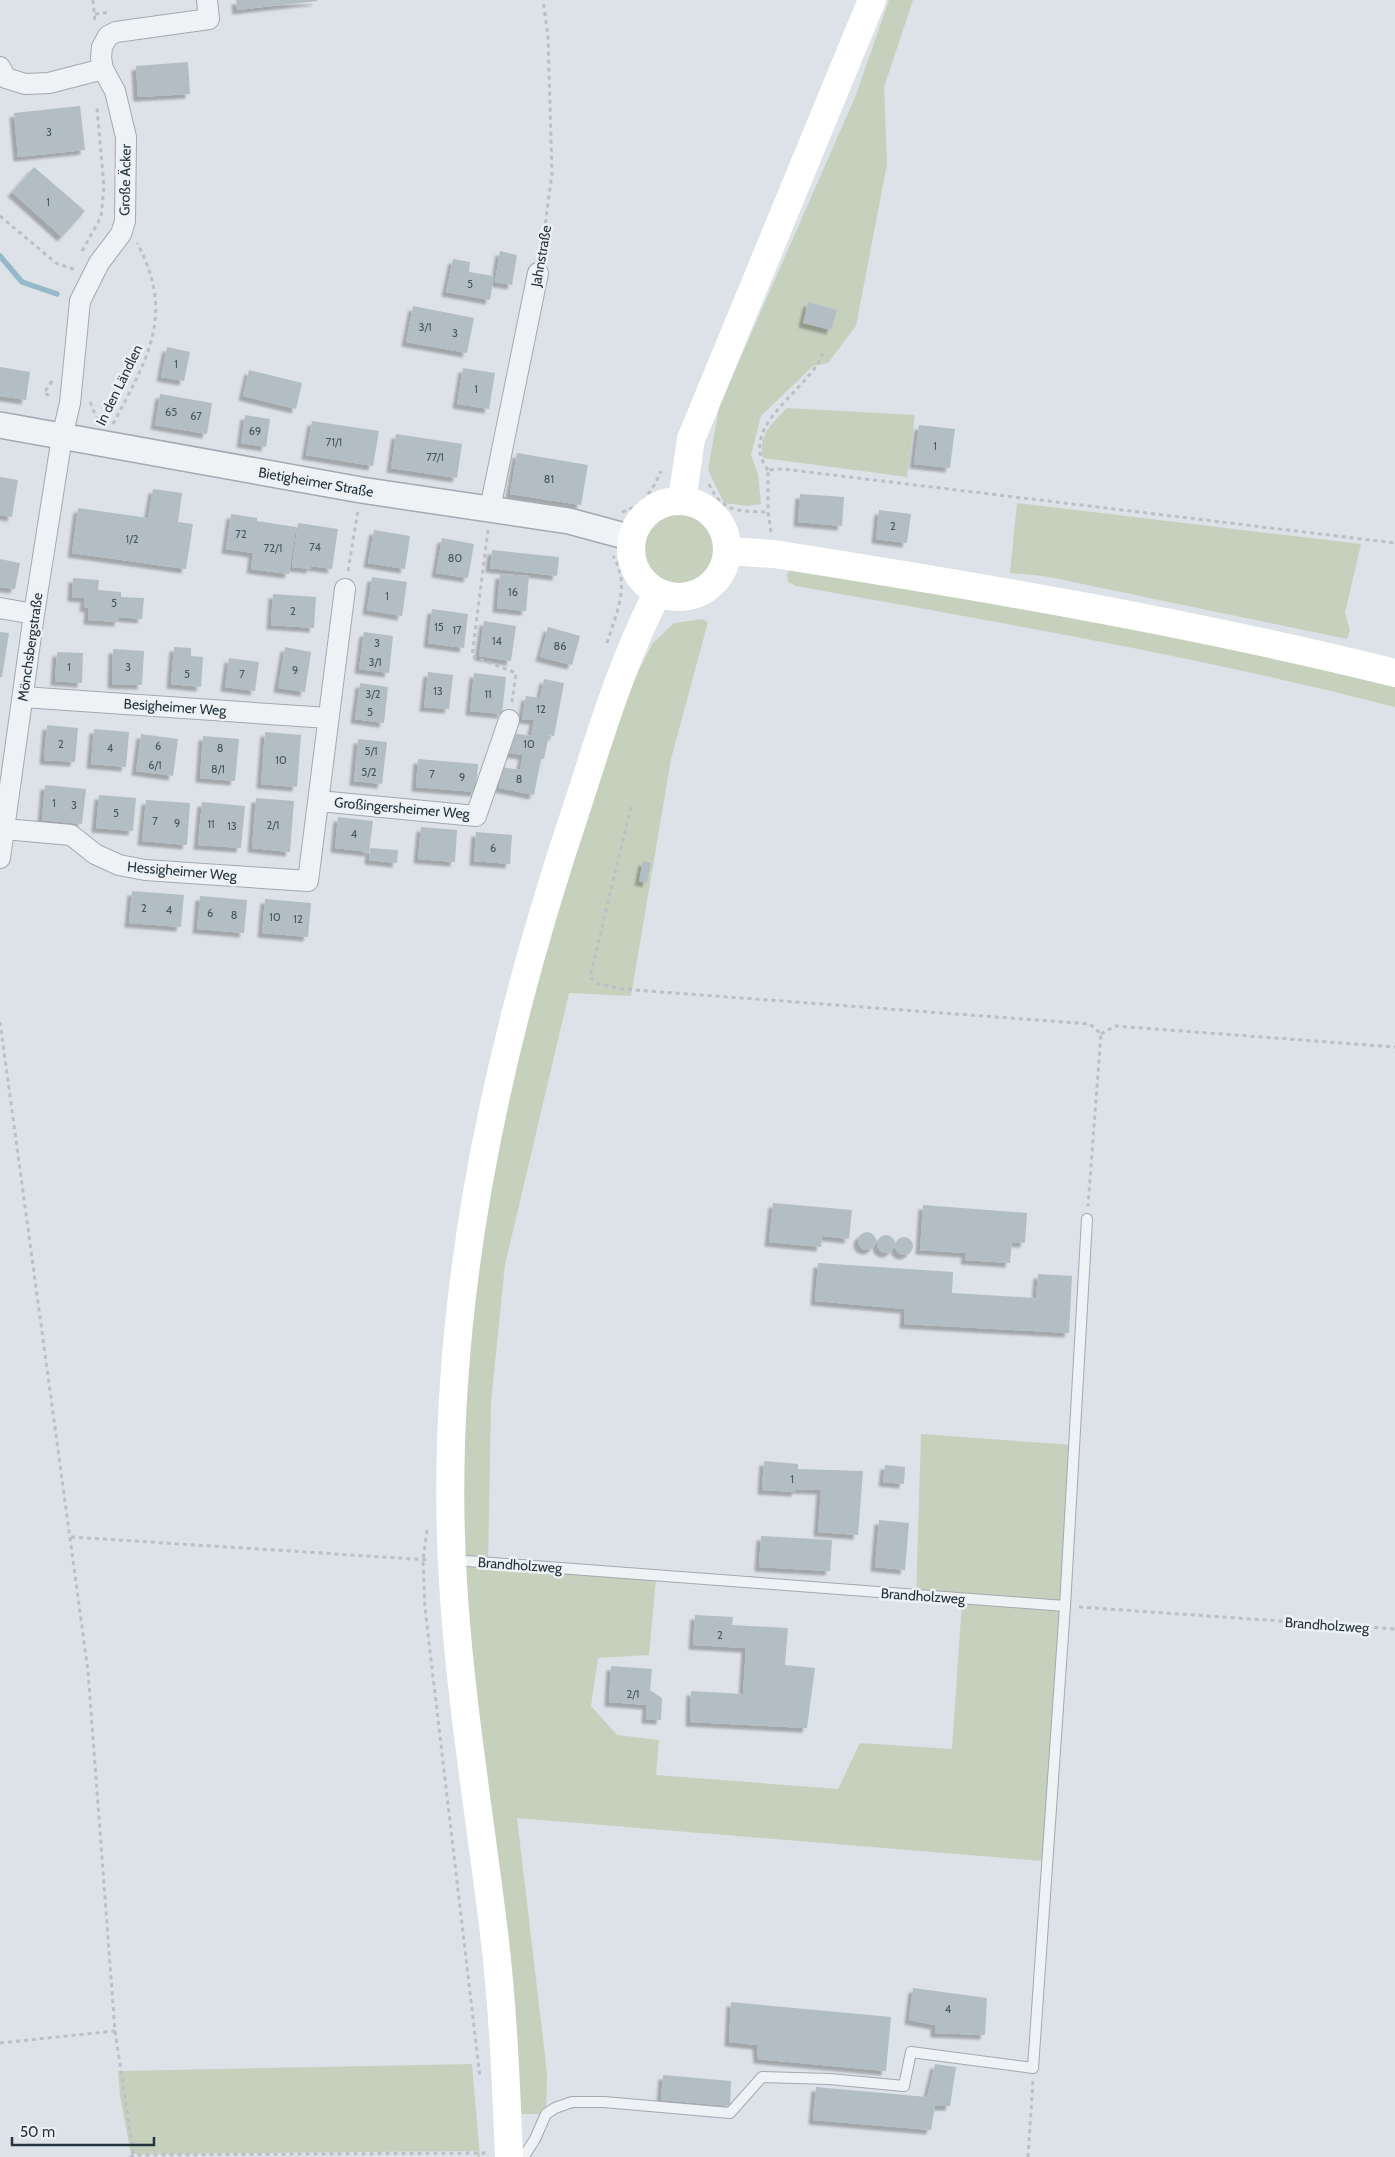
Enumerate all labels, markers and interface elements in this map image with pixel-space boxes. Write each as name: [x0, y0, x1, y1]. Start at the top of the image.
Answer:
house number: 3: [46, 125, 52, 139]
street label: Große Äcker: [115, 143, 135, 216]
house number: 1: [46, 195, 50, 209]
street label: Jahnstraße: [527, 224, 555, 289]
house number: 5: [467, 277, 473, 291]
house number: 3/1: [418, 320, 432, 334]
house number: 3: [452, 326, 458, 340]
street label: In den Ländlen: [92, 341, 146, 428]
house number: 1: [174, 357, 178, 371]
house number: 1: [474, 382, 478, 396]
house number: 65: [165, 405, 177, 419]
house number: 67: [190, 409, 202, 423]
house number: 69: [249, 424, 261, 438]
house number: 71/1: [326, 435, 342, 449]
house number: 1: [933, 439, 937, 453]
house number: 77/1: [426, 450, 444, 464]
street label: Bietigheimer Straße: [257, 463, 375, 501]
house number: 81: [544, 472, 554, 486]
house number: 2: [890, 519, 896, 533]
house number: 72: [235, 527, 247, 541]
house number: 1/2: [126, 532, 139, 546]
house number: 74: [309, 540, 321, 554]
house number: 72/1: [264, 541, 282, 555]
house number: 80: [448, 551, 462, 565]
house number: 16: [508, 585, 518, 599]
house number: 1: [385, 589, 389, 603]
street label: Mönchsbergstraße: [13, 592, 47, 702]
house number: 5: [111, 596, 117, 610]
house number: 2: [290, 604, 296, 618]
house number: 15: [434, 620, 444, 634]
house number: 17: [452, 623, 462, 637]
house number: 14: [492, 634, 503, 648]
house number: 3: [374, 636, 380, 650]
house number: 86: [554, 639, 566, 653]
house number: 3/1: [368, 655, 382, 669]
house number: 1: [67, 660, 71, 674]
house number: 3: [125, 660, 131, 674]
house number: 9: [292, 663, 298, 677]
house number: 5: [184, 667, 190, 681]
house number: 7: [239, 667, 245, 681]
house number: 13: [433, 684, 443, 698]
house number: 3/2: [365, 687, 381, 701]
house number: 11: [484, 687, 492, 701]
street label: Besigheimer Weg: [123, 694, 228, 720]
house number: 12: [536, 702, 546, 716]
house number: 5: [367, 705, 373, 719]
house number: 2: [58, 737, 64, 751]
house number: 10: [523, 737, 535, 751]
house number: 6: [155, 739, 161, 753]
house number: 4: [107, 741, 114, 755]
house number: 8: [217, 741, 223, 755]
house number: 5/1: [364, 744, 378, 758]
house number: 10: [275, 753, 287, 767]
house number: 6/1: [148, 758, 162, 772]
house number: 8/1: [211, 762, 225, 776]
house number: 5/2: [361, 765, 377, 779]
house number: 7: [429, 767, 435, 781]
house number: 9: [459, 770, 465, 784]
house number: 8: [516, 772, 522, 786]
street label: Großingersheimer Weg: [333, 793, 472, 823]
house number: 1: [52, 796, 56, 810]
house number: 3: [71, 798, 77, 812]
house number: 5: [113, 806, 119, 820]
house number: 7: [152, 814, 158, 828]
house number: 9: [174, 816, 180, 830]
house number: 11: [207, 817, 215, 831]
house number: 2/1: [267, 818, 279, 832]
house number: 13: [227, 819, 237, 833]
house number: 4: [351, 827, 358, 841]
house number: 6: [490, 841, 496, 855]
street label: Hessigheimer Weg: [126, 857, 239, 885]
house number: 2: [141, 901, 147, 915]
house number: 4: [166, 903, 173, 917]
house number: 6: [207, 906, 213, 920]
house number: 8: [231, 908, 237, 922]
house number: 10: [269, 910, 281, 924]
house number: 12: [293, 912, 303, 926]
house number: 1: [790, 1472, 794, 1486]
street label: Brandholzweg: [477, 1553, 564, 1577]
street label: Brandholzweg: [880, 1584, 967, 1608]
street label: Brandholzweg: [1284, 1613, 1371, 1637]
house number: 2: [717, 1628, 723, 1642]
house number: 2/1: [627, 1687, 639, 1701]
house number: 4: [945, 2002, 952, 2016]
scale bar: [12, 2114, 155, 2146]
text: 50 m: [20, 2123, 55, 2141]

